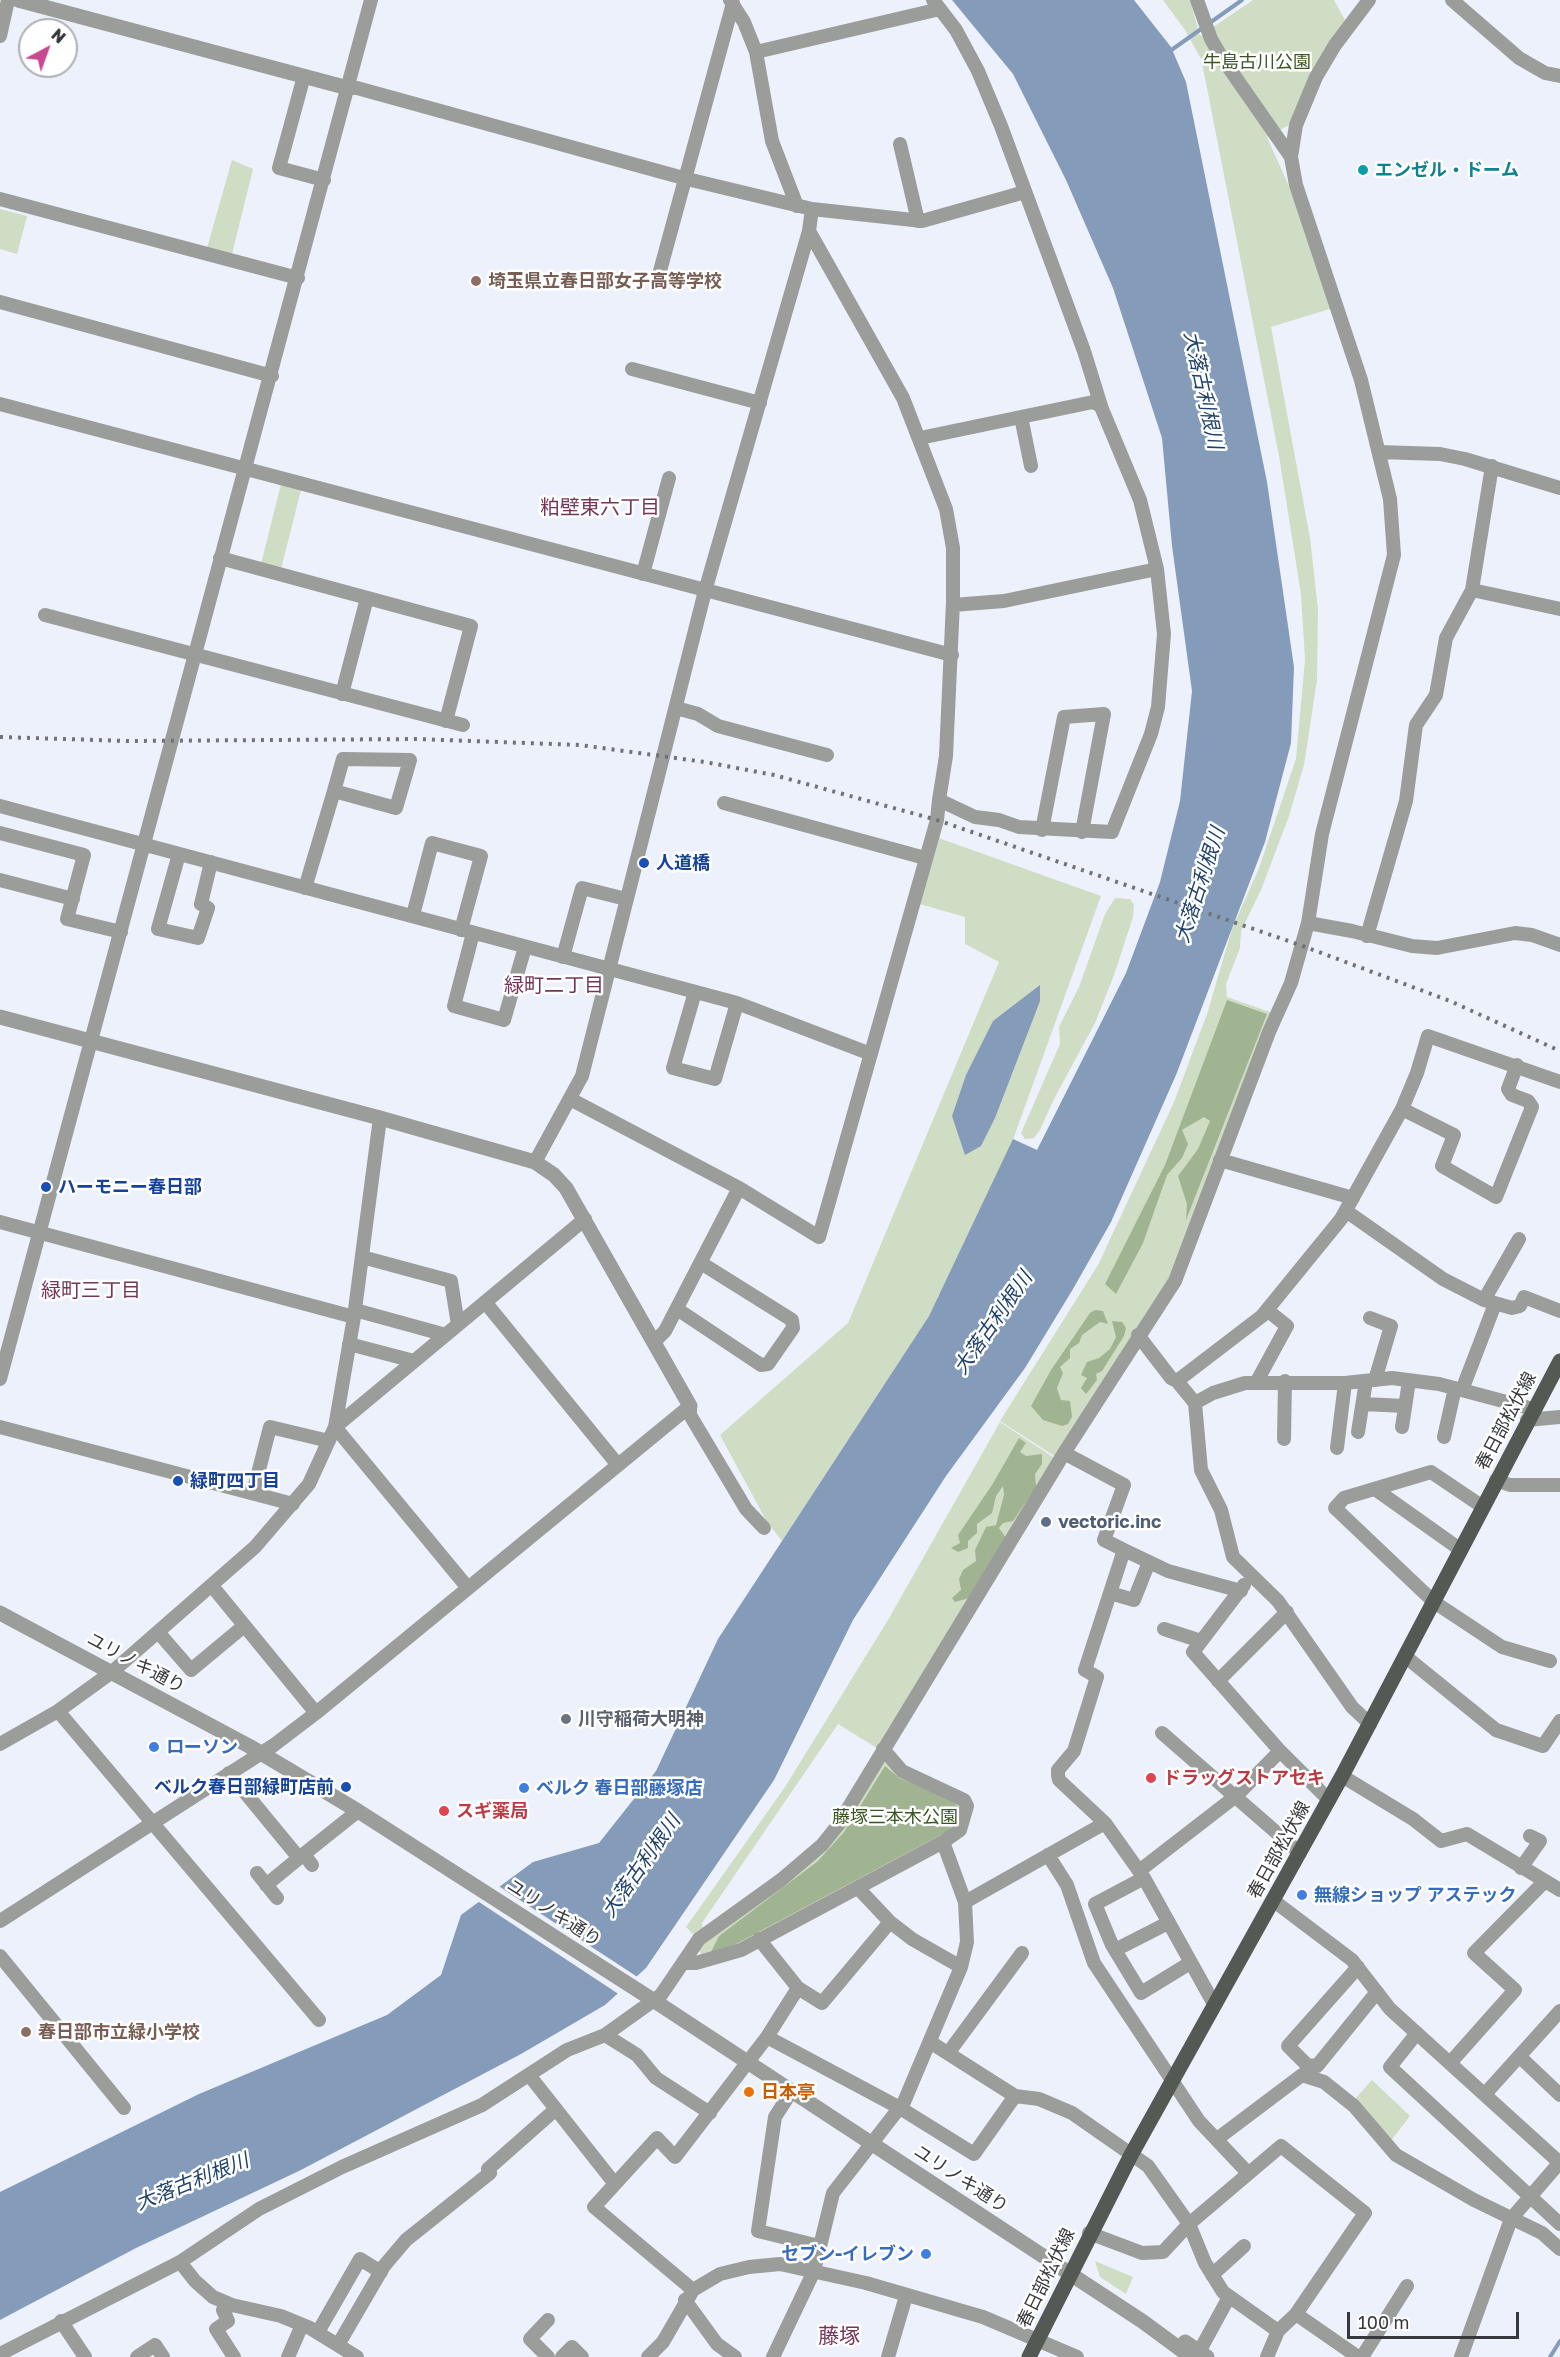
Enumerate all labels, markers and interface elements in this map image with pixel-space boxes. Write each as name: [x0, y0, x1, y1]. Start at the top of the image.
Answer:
north arrow: [18, 18, 78, 78]
text: N: [47, 24, 70, 47]
park label: 牛島古川公園: [1203, 51, 1311, 73]
place label: エンゼル・ドーム: [1375, 159, 1519, 181]
marker: エンゼル・ドーム: [1356, 163, 1370, 177]
place label: 埼玉県立春日部女子高等学校: [488, 270, 722, 292]
marker: 埼玉県立春日部女子高等学校: [469, 274, 483, 288]
water label: 大落古利根川: [1179, 329, 1227, 451]
district label: 粕壁東六丁目: [540, 496, 660, 520]
water label: 大落古利根川: [1170, 824, 1230, 946]
place label: 人道橋: [656, 852, 710, 874]
marker: 人道橋: [637, 856, 651, 870]
district label: 緑町二丁目: [504, 974, 604, 998]
place label: ハーモニー春日部: [58, 1176, 202, 1198]
marker: ハーモニー春日部: [39, 1180, 53, 1194]
water label: 大落古利根川: [949, 1267, 1037, 1379]
district label: 緑町三丁目: [41, 1279, 141, 1303]
street label: 春日部松伏線: [1471, 1368, 1541, 1474]
place label: 緑町四丁目: [190, 1470, 280, 1492]
marker: 緑町四丁目: [171, 1474, 185, 1488]
place label: vectoric.inc: [1058, 1511, 1161, 1533]
marker: vectoric.inc: [1039, 1515, 1053, 1529]
street label: ユリノキ通り: [83, 1628, 189, 1698]
place label: 川守稲荷大明神: [578, 1708, 704, 1730]
marker: 川守稲荷大明神: [559, 1712, 573, 1726]
place label: ローソン: [166, 1736, 238, 1758]
marker: ローソン: [147, 1740, 161, 1754]
place label: ドラッグストアセキ: [1163, 1767, 1325, 1789]
marker: ドラッグストアセキ: [1144, 1771, 1158, 1785]
place label: ベルク春日部緑町店前: [154, 1776, 334, 1798]
place label: ベルク 春日部藤塚店: [536, 1777, 702, 1799]
marker: ベルク春日部緑町店前: [339, 1780, 353, 1794]
marker: ベルク 春日部藤塚店: [517, 1781, 531, 1795]
street label: 春日部松伏線: [1243, 1798, 1315, 1902]
place label: スギ薬局: [456, 1800, 528, 1822]
marker: スギ薬局: [437, 1804, 451, 1818]
park label: 藤塚三本木公園: [832, 1806, 958, 1828]
water label: 大落古利根川: [597, 1810, 685, 1922]
street label: ユリノキ通り: [503, 1875, 605, 1951]
place label: 無線ショップ アステック: [1314, 1884, 1516, 1906]
marker: 無線ショップ アステック: [1295, 1888, 1309, 1902]
place label: 春日部市立緑小学校: [38, 2021, 200, 2043]
marker: 春日部市立緑小学校: [19, 2025, 33, 2039]
place label: 日本亭: [761, 2081, 815, 2103]
marker: 日本亭: [742, 2085, 756, 2099]
street label: ユリノキ通り: [910, 2141, 1012, 2217]
water label: 大落古利根川: [132, 2148, 252, 2216]
street label: 春日部松伏線: [1013, 2225, 1079, 2331]
place label: セブン-イレブン: [781, 2243, 914, 2265]
marker: セブン-イレブン: [919, 2247, 933, 2261]
scale bar: [1350, 2300, 1522, 2338]
text: 100 m: [1358, 2311, 1409, 2333]
district label: 藤塚: [818, 2323, 860, 2349]

